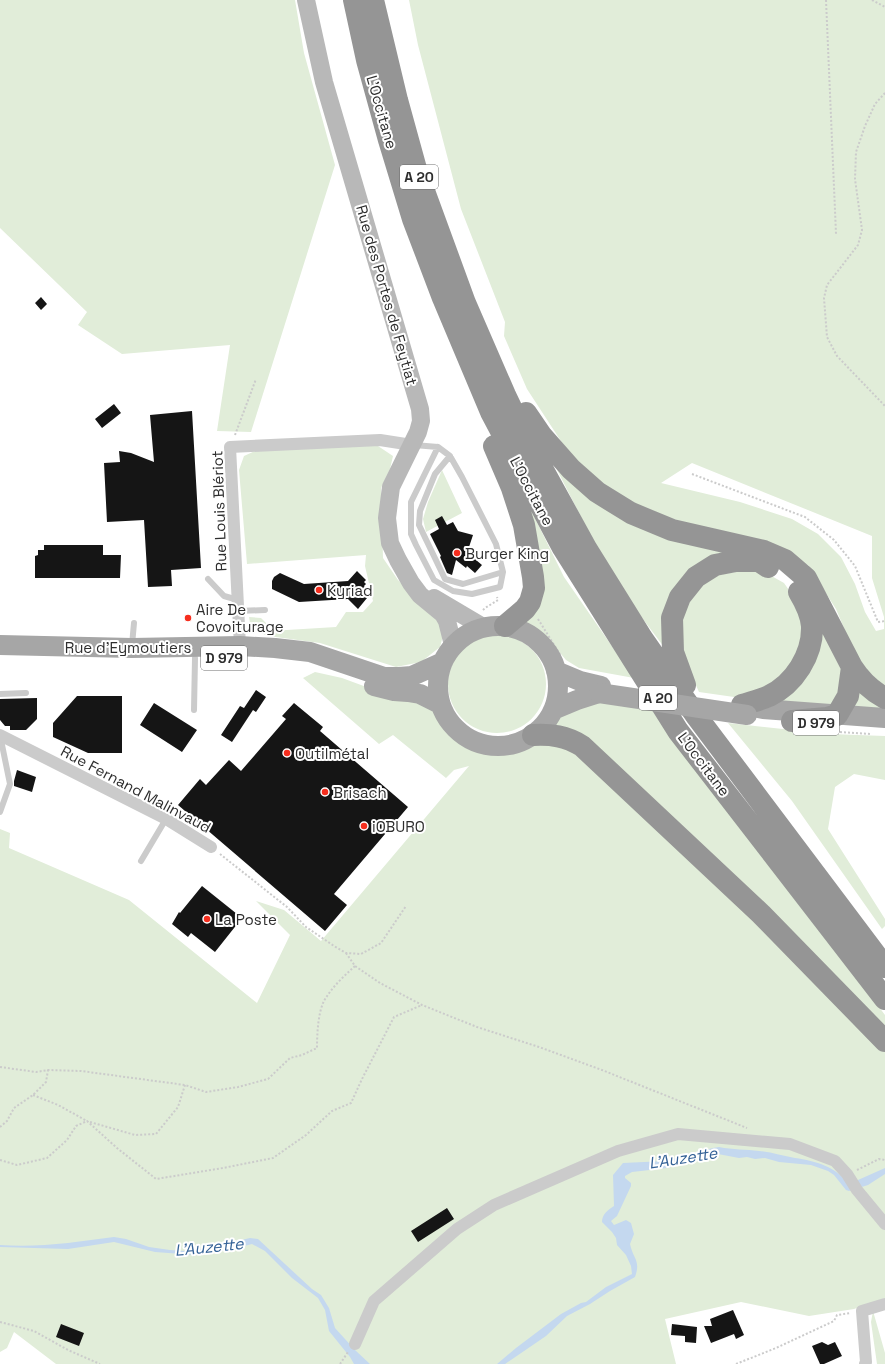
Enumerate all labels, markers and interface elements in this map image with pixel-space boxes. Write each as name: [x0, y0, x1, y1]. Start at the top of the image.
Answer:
street label: L'Occitane: [362, 73, 402, 151]
road number: A 20: [400, 165, 438, 189]
street label: Rue des Portes de Feytiat: [352, 203, 422, 387]
street label: Rue Louis Blériot: [207, 450, 231, 572]
street label: L'Occitane: [506, 453, 558, 529]
place label: Burger King: [465, 544, 549, 563]
marker: Burger King: [452, 548, 462, 558]
place label: Kyriad: [327, 581, 373, 600]
marker: Kyriad: [314, 585, 324, 595]
place label: Aire De Covoiturage: [196, 600, 284, 636]
marker: Aire De Covoiturage: [183, 613, 193, 623]
street label: Rue d'Eymoutiers: [65, 638, 191, 657]
road number: D 979: [201, 646, 247, 670]
road number: A 20: [639, 686, 677, 710]
road number: D 979: [793, 711, 839, 735]
street label: L'Occitane: [674, 728, 734, 800]
street label: Rue Fernand Malinvaud: [58, 741, 214, 837]
place label: Outilmétal: [295, 744, 369, 763]
marker: Outilmétal: [282, 748, 292, 758]
place label: Brisach: [333, 783, 387, 802]
marker: Brisach: [320, 787, 330, 797]
place label: iOBURO: [372, 817, 425, 836]
marker: iOBURO: [359, 821, 369, 831]
place label: La Poste: [215, 910, 277, 929]
marker: La Poste: [202, 914, 212, 924]
water label: L'Auzette: [647, 1142, 719, 1174]
water label: L'Auzette: [174, 1233, 245, 1261]

